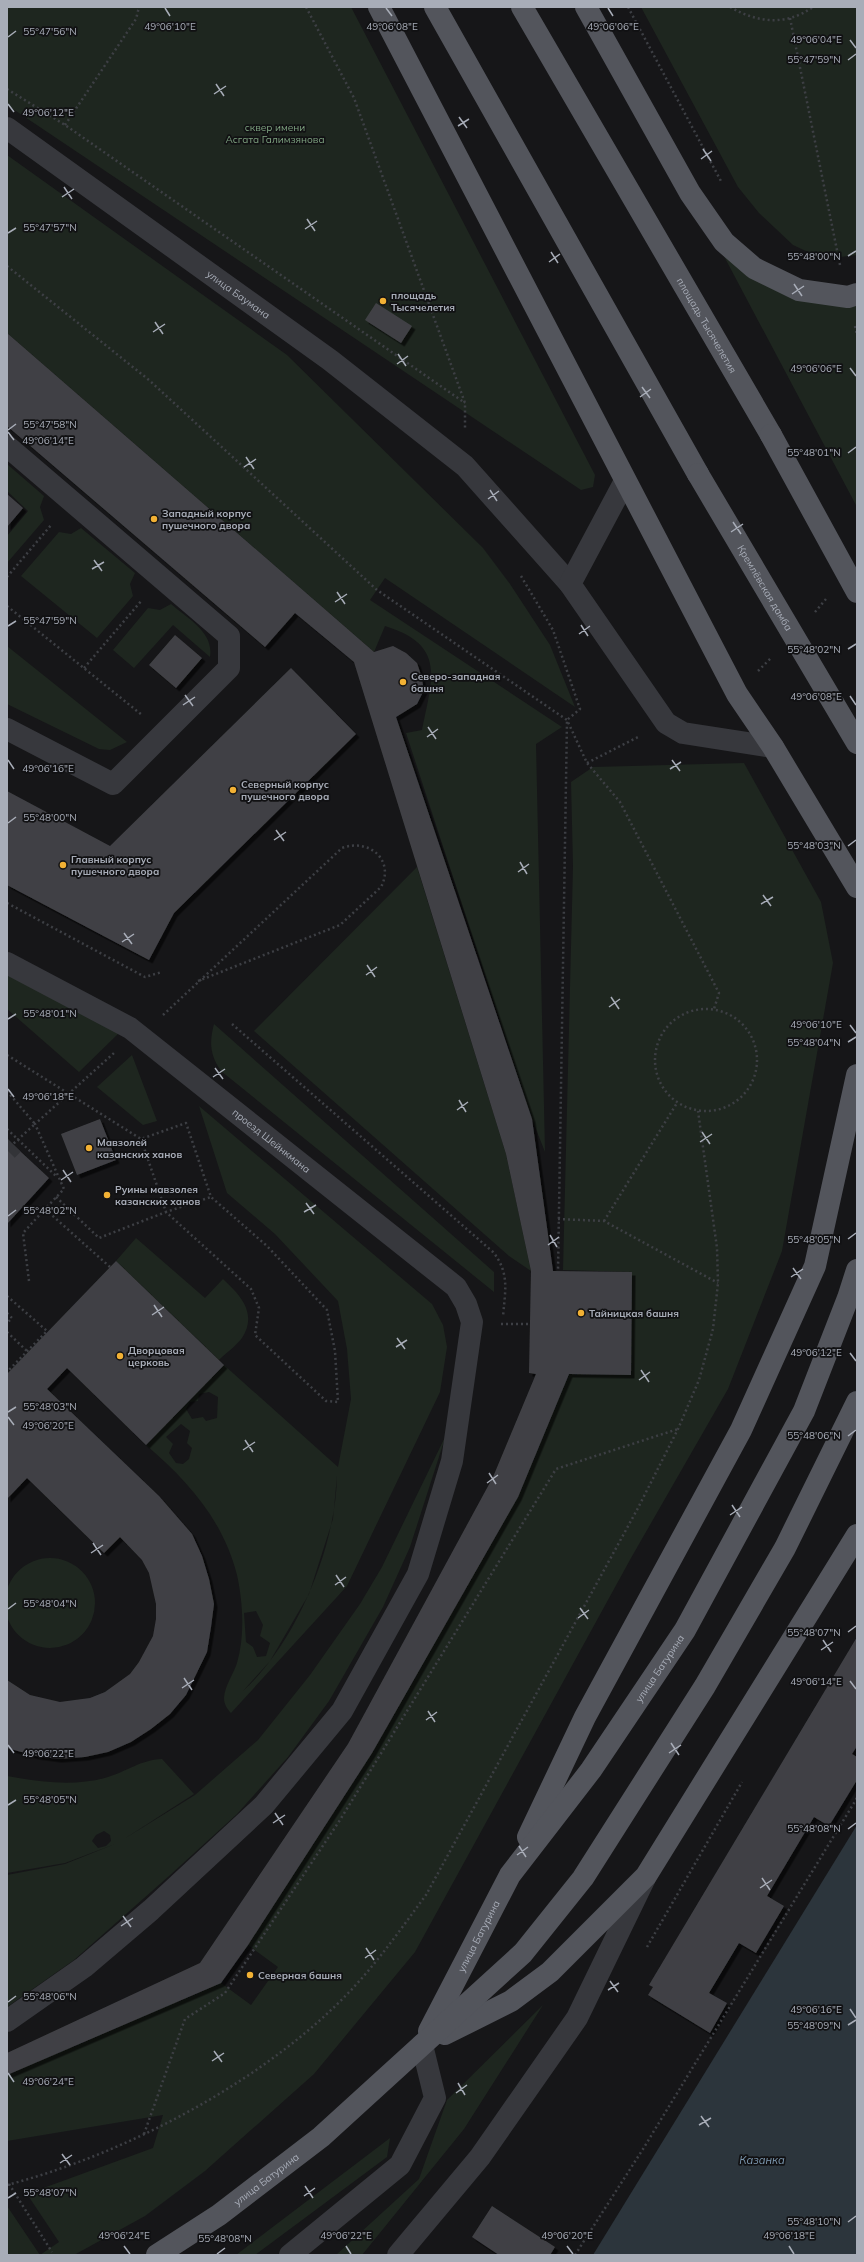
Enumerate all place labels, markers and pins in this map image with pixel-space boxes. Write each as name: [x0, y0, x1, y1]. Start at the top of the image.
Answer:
place label: площадь Тысячелетия: [391, 289, 455, 314]
marker: площадь Тысячелетия: [378, 296, 388, 306]
place label: Западный корпус пушечного двора: [162, 507, 251, 532]
marker: Западный корпус пушечного двора: [149, 514, 159, 524]
place label: Северо-западная башня: [411, 670, 500, 695]
marker: Северо-западная башня: [398, 677, 408, 687]
place label: Северный корпус пушечного двора: [241, 778, 329, 803]
marker: Северный корпус пушечного двора: [228, 785, 238, 795]
place label: Главный корпус пушечного двора: [71, 853, 159, 878]
marker: Главный корпус пушечного двора: [58, 860, 68, 870]
place label: Мавзолей казанских ханов: [97, 1136, 182, 1161]
marker: Мавзолей казанских ханов: [84, 1143, 94, 1153]
place label: Руины мавзолея казанских ханов: [115, 1183, 200, 1208]
marker: Руины мавзолея казанских ханов: [102, 1190, 112, 1200]
place label: Тайницкая башня: [589, 1307, 679, 1320]
marker: Тайницкая башня: [576, 1308, 586, 1318]
place label: Дворцовая церковь: [128, 1344, 185, 1369]
marker: Дворцовая церковь: [115, 1351, 125, 1361]
place label: Северная башня: [258, 1969, 342, 1982]
marker: Северная башня: [245, 1970, 255, 1980]

